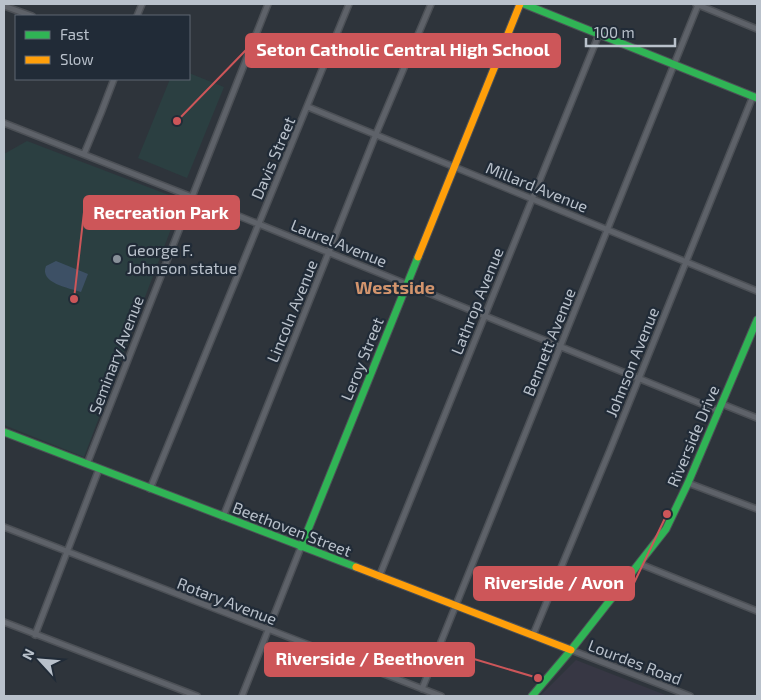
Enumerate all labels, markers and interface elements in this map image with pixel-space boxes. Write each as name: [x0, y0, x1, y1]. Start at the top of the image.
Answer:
legend: [15, 15, 190, 80]
scale bar: [586, 15, 675, 47]
text: 100 m: [594, 23, 635, 41]
text: Fast: [60, 25, 90, 43]
callout: Seton Catholic Central High School: [246, 34, 560, 67]
text: Seton Catholic Central High School: [256, 38, 550, 60]
text: Slow: [60, 50, 94, 68]
street label: Davis Street: [247, 114, 298, 202]
street label: Millard Avenue: [483, 157, 591, 216]
callout: Recreation Park: [84, 196, 239, 229]
text: Recreation Park: [93, 201, 229, 223]
street label: Laurel Avenue: [288, 215, 390, 270]
place label: George F. Johnson statue: [127, 240, 237, 277]
street label: Lathrop Avenue: [446, 245, 507, 357]
marker: George F. Johnson statue: [111, 253, 123, 265]
street label: Lincoln Avenue: [262, 257, 321, 365]
district label: Westside: [355, 276, 435, 298]
street label: Bennett Avenue: [518, 285, 579, 399]
street label: Seminary Avenue: [84, 293, 147, 417]
street label: Johnson Avenue: [601, 304, 662, 419]
street label: Leroy Street: [336, 314, 387, 403]
street label: Riverside Drive: [663, 382, 723, 490]
street label: Beethoven Street: [230, 497, 354, 560]
callout: Riverside / Avon: [474, 567, 634, 600]
text: Riverside / Avon: [484, 571, 624, 593]
street label: Rotary Avenue: [175, 573, 280, 628]
north arrow: [15, 635, 65, 685]
street label: Lourdes Road: [586, 635, 685, 688]
callout: Riverside / Beethoven: [265, 643, 474, 676]
text: N: [18, 646, 38, 662]
text: Riverside / Beethoven: [275, 647, 465, 669]

